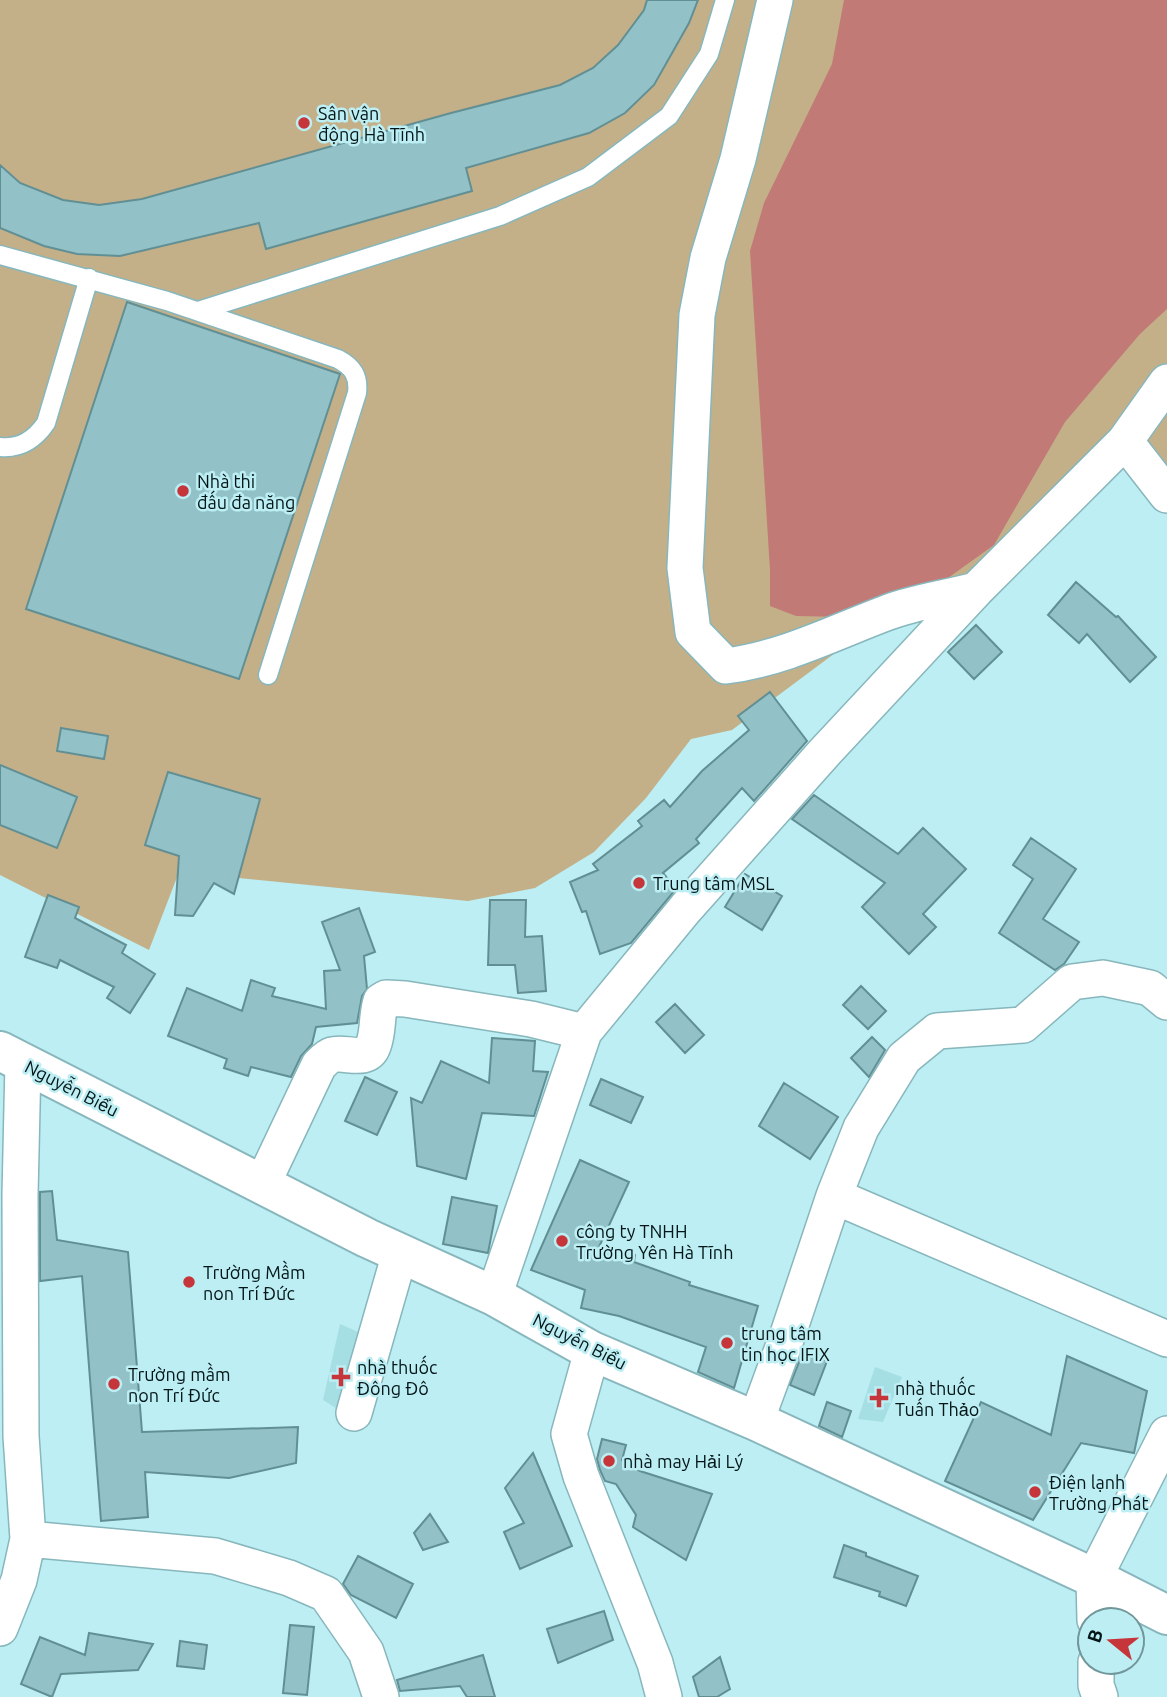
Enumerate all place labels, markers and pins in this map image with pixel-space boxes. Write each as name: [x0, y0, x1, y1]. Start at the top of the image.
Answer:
place label: Sân vận động Hà Tĩnh: [318, 103, 425, 144]
marker: Sân vận động Hà Tĩnh: [296, 115, 312, 131]
place label: Nhà thi đấu đa năng: [197, 471, 295, 512]
marker: Nhà thi đấu đa năng: [175, 483, 191, 499]
place label: Trung tâm MSL: [653, 873, 774, 893]
marker: Trung tâm MSL: [631, 875, 647, 891]
place label: công ty TNHH Trường Yên Hà Tĩnh: [576, 1221, 733, 1262]
marker: công ty TNHH Trường Yên Hà Tĩnh: [554, 1233, 570, 1249]
place label: Trường Mầm non Trí Đức: [203, 1260, 306, 1303]
marker: Trường Mầm non Trí Đức: [181, 1274, 197, 1290]
place label: trung tâm tin học IFIX: [741, 1323, 830, 1364]
marker: trung tâm tin học IFIX: [719, 1335, 735, 1351]
place label: nhà thuốc Đông Đô: [357, 1355, 437, 1398]
place label: Trường mầm non Trí Đức: [128, 1362, 231, 1405]
marker: nhà thuốc Đông Đô: [331, 1367, 351, 1387]
marker: Trường mầm non Trí Đức: [106, 1376, 122, 1392]
place label: nhà thuốc Tuấn Thảo: [895, 1376, 979, 1419]
marker: nhà thuốc Tuấn Thảo: [869, 1388, 889, 1408]
place label: nhà may Hải Lý: [623, 1451, 743, 1471]
marker: nhà may Hải Lý: [601, 1453, 617, 1469]
place label: Điện lạnh Trường Phát: [1049, 1472, 1149, 1513]
marker: Điện lạnh Trường Phát: [1027, 1484, 1043, 1500]

